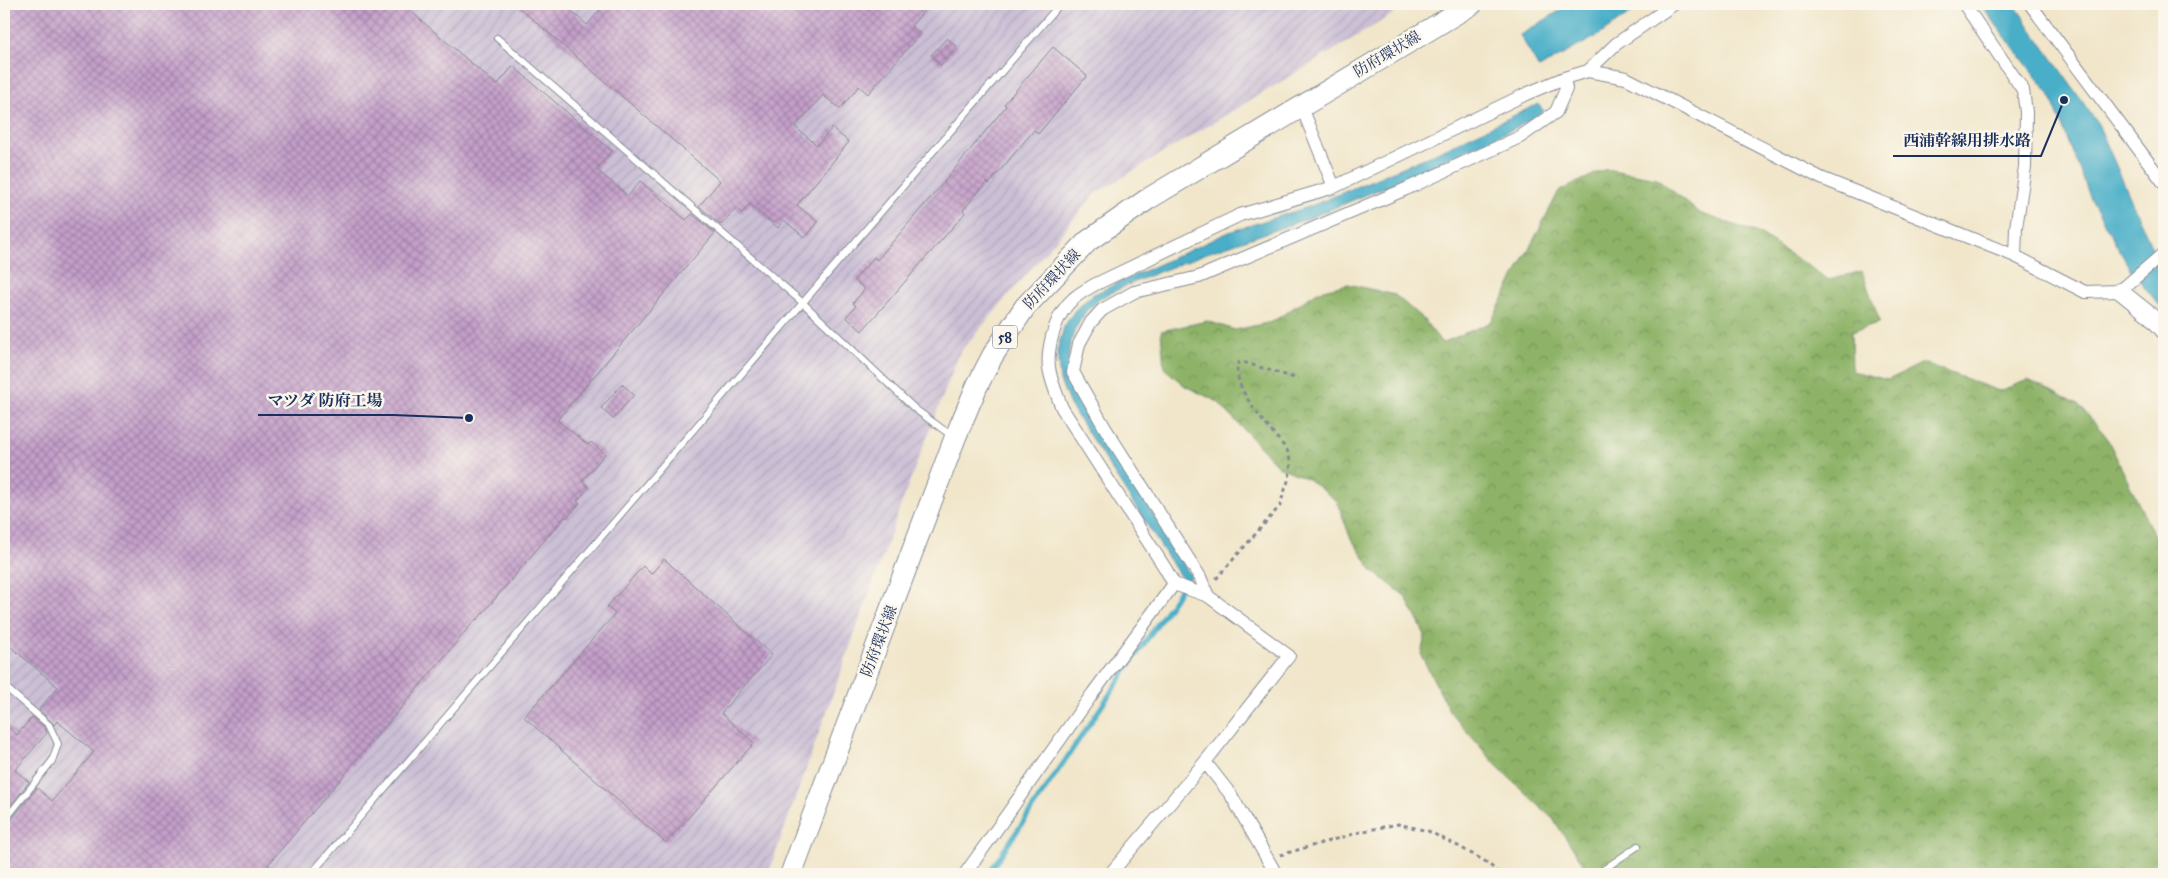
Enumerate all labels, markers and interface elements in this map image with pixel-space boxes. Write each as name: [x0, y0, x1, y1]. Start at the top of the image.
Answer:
street label: 防府環状線: [1350, 27, 1424, 81]
callout: 西浦幹線用排水路: [1893, 125, 2041, 156]
text: 西浦幹線用排水路: [1903, 131, 2031, 150]
street label: 防府環状線: [1020, 245, 1084, 313]
road number: 58: [992, 326, 1018, 348]
callout: マツダ 防府工場: [258, 384, 393, 415]
text: マツダ 防府工場: [268, 391, 382, 410]
street label: 防府環状線: [857, 603, 901, 679]

